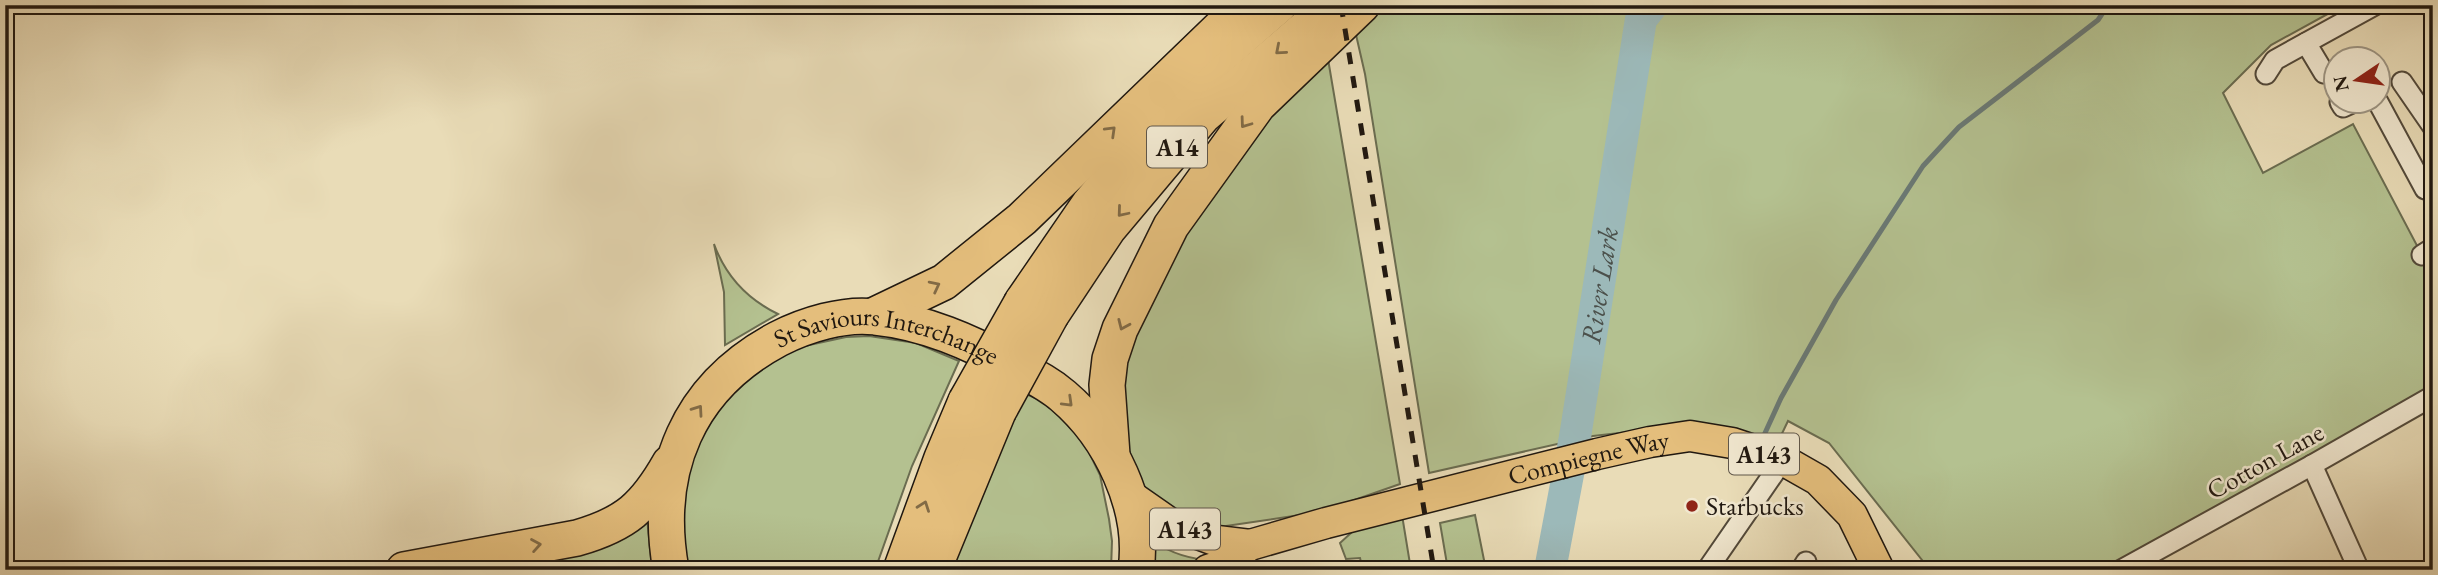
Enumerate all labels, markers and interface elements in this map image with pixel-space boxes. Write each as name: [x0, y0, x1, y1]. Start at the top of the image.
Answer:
one-way arrow: [1275, 42, 1288, 54]
north arrow: [2322, 46, 2392, 116]
text: N: [2327, 73, 2355, 94]
one-way arrow: [1241, 115, 1253, 128]
one-way arrow: [1102, 127, 1115, 140]
road number: A14: [1147, 127, 1207, 168]
one-way arrow: [1118, 204, 1130, 217]
water label: River Lark: [1572, 224, 1626, 346]
one-way arrow: [928, 281, 940, 295]
street label: St Saviours Interchange: [768, 299, 1005, 372]
one-way arrow: [1117, 317, 1131, 330]
one-way arrow: [1060, 393, 1073, 406]
one-way arrow: [690, 405, 702, 418]
street label: Cotton Lane: [2200, 415, 2330, 507]
street label: Compiegne Way: [1504, 422, 1672, 493]
road number: A143: [1729, 434, 1799, 475]
place label: Starbucks: [1706, 489, 1804, 523]
marker: Starbucks: [1684, 498, 1700, 514]
one-way arrow: [916, 500, 930, 512]
road number: A143: [1150, 508, 1220, 550]
one-way arrow: [530, 538, 542, 553]

